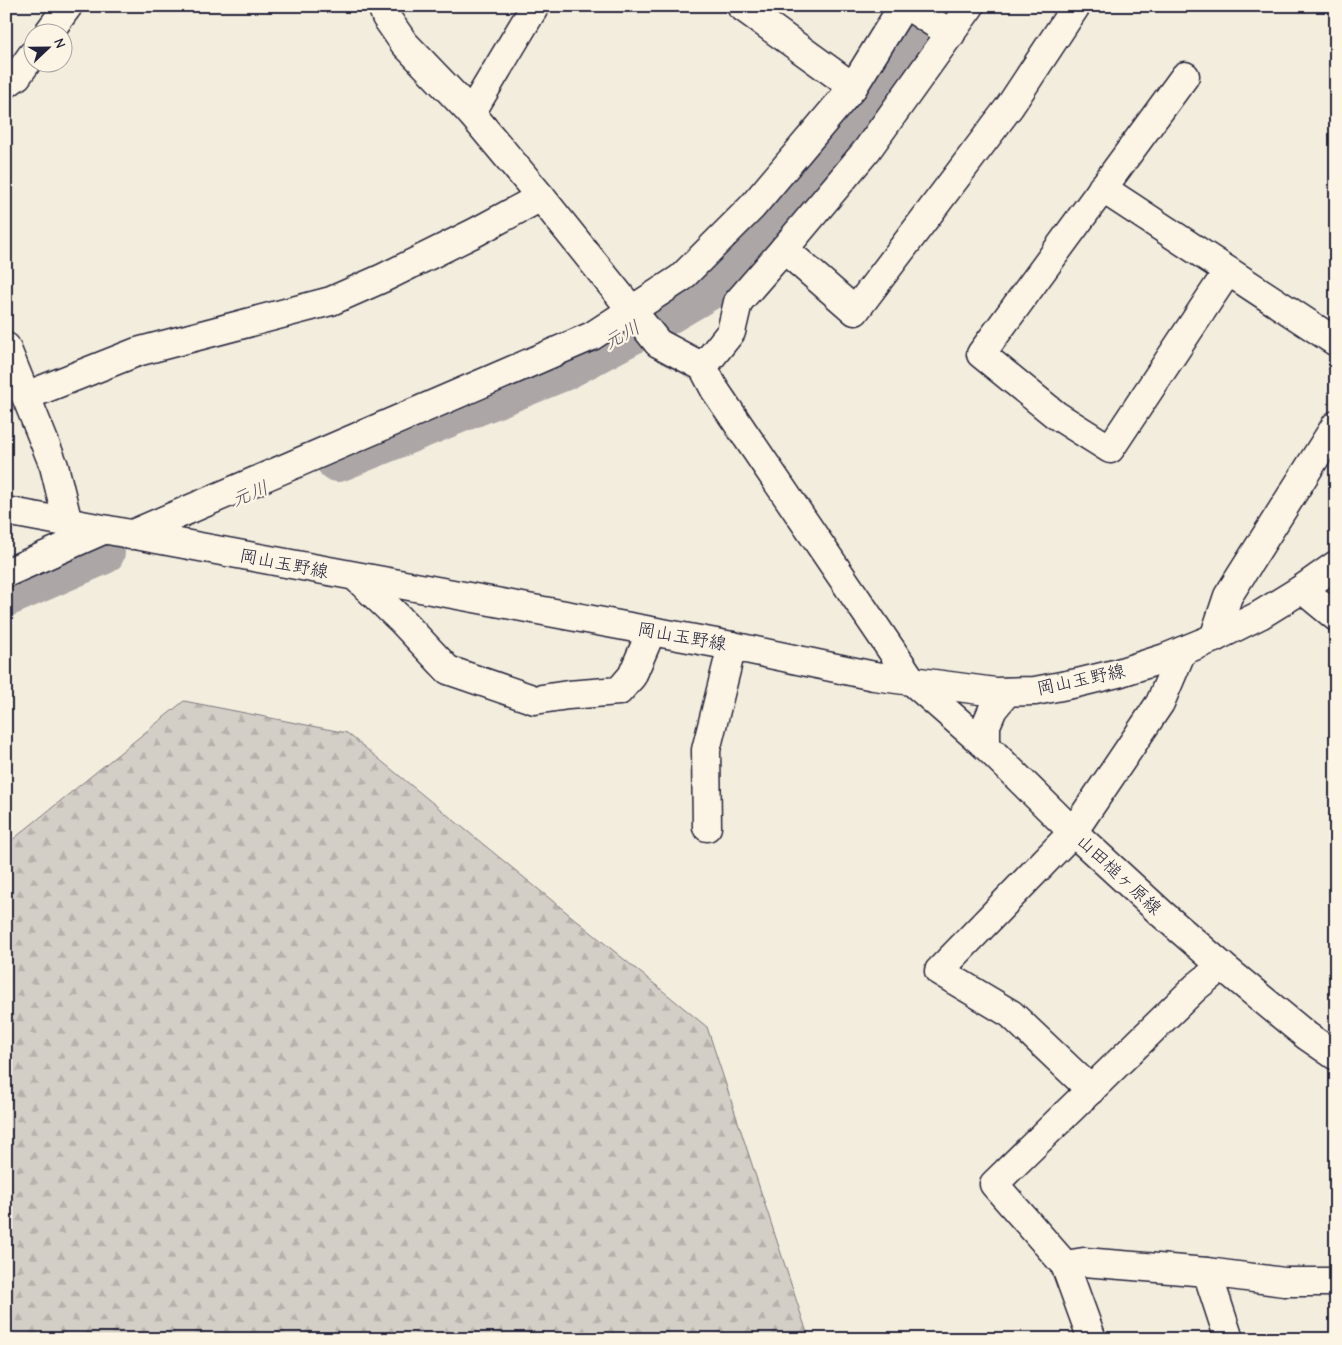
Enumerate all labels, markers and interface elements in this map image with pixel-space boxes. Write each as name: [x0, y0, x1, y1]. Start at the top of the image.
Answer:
north arrow: [22, 22, 72, 72]
text: N: [50, 36, 69, 51]
water label: 元川: [600, 316, 644, 354]
water label: 元川: [228, 477, 272, 511]
street label: 岡山玉野線: [238, 545, 330, 583]
street label: 岡山玉野線: [636, 619, 728, 655]
street label: 岡山玉野線: [1035, 660, 1127, 700]
street label: 山田槌ヶ原線: [1072, 830, 1166, 920]

